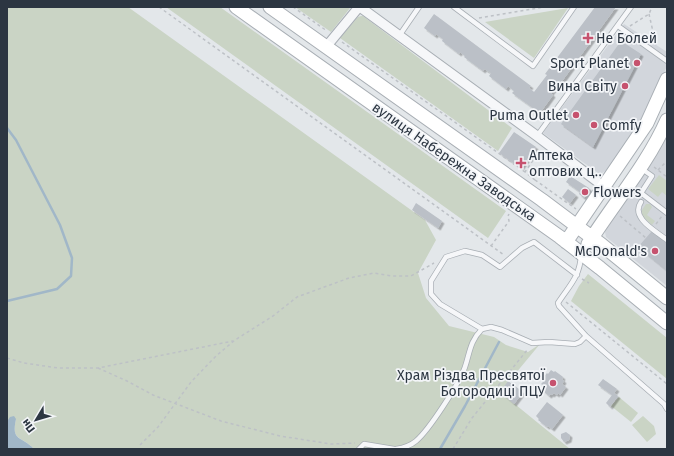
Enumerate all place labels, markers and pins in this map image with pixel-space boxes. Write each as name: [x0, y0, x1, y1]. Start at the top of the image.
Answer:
place label: Не Болей: [596, 30, 657, 47]
marker: Не Болей: [583, 33, 593, 43]
place label: Sport Planet: [550, 55, 630, 72]
marker: Sport Planet: [632, 58, 642, 68]
place label: Вина Світу: [548, 78, 617, 95]
marker: Вина Світу: [620, 81, 630, 91]
place label: Puma Outlet: [489, 107, 569, 124]
marker: Puma Outlet: [571, 110, 581, 120]
place label: Comfy: [602, 117, 641, 134]
marker: Comfy: [589, 120, 599, 130]
place label: Аптека оптових ц‥: [529, 147, 602, 180]
marker: Аптека оптових ц‥: [516, 158, 526, 168]
place label: Flowers: [593, 184, 642, 201]
marker: Flowers: [580, 187, 590, 197]
place label: McDonald's: [575, 243, 647, 260]
marker: McDonald's: [650, 246, 660, 256]
place label: Храм Різдва Пресвятої Богородиці ПЦУ: [397, 367, 546, 400]
marker: Храм Різдва Пресвятої Богородиці ПЦУ: [548, 378, 558, 388]

